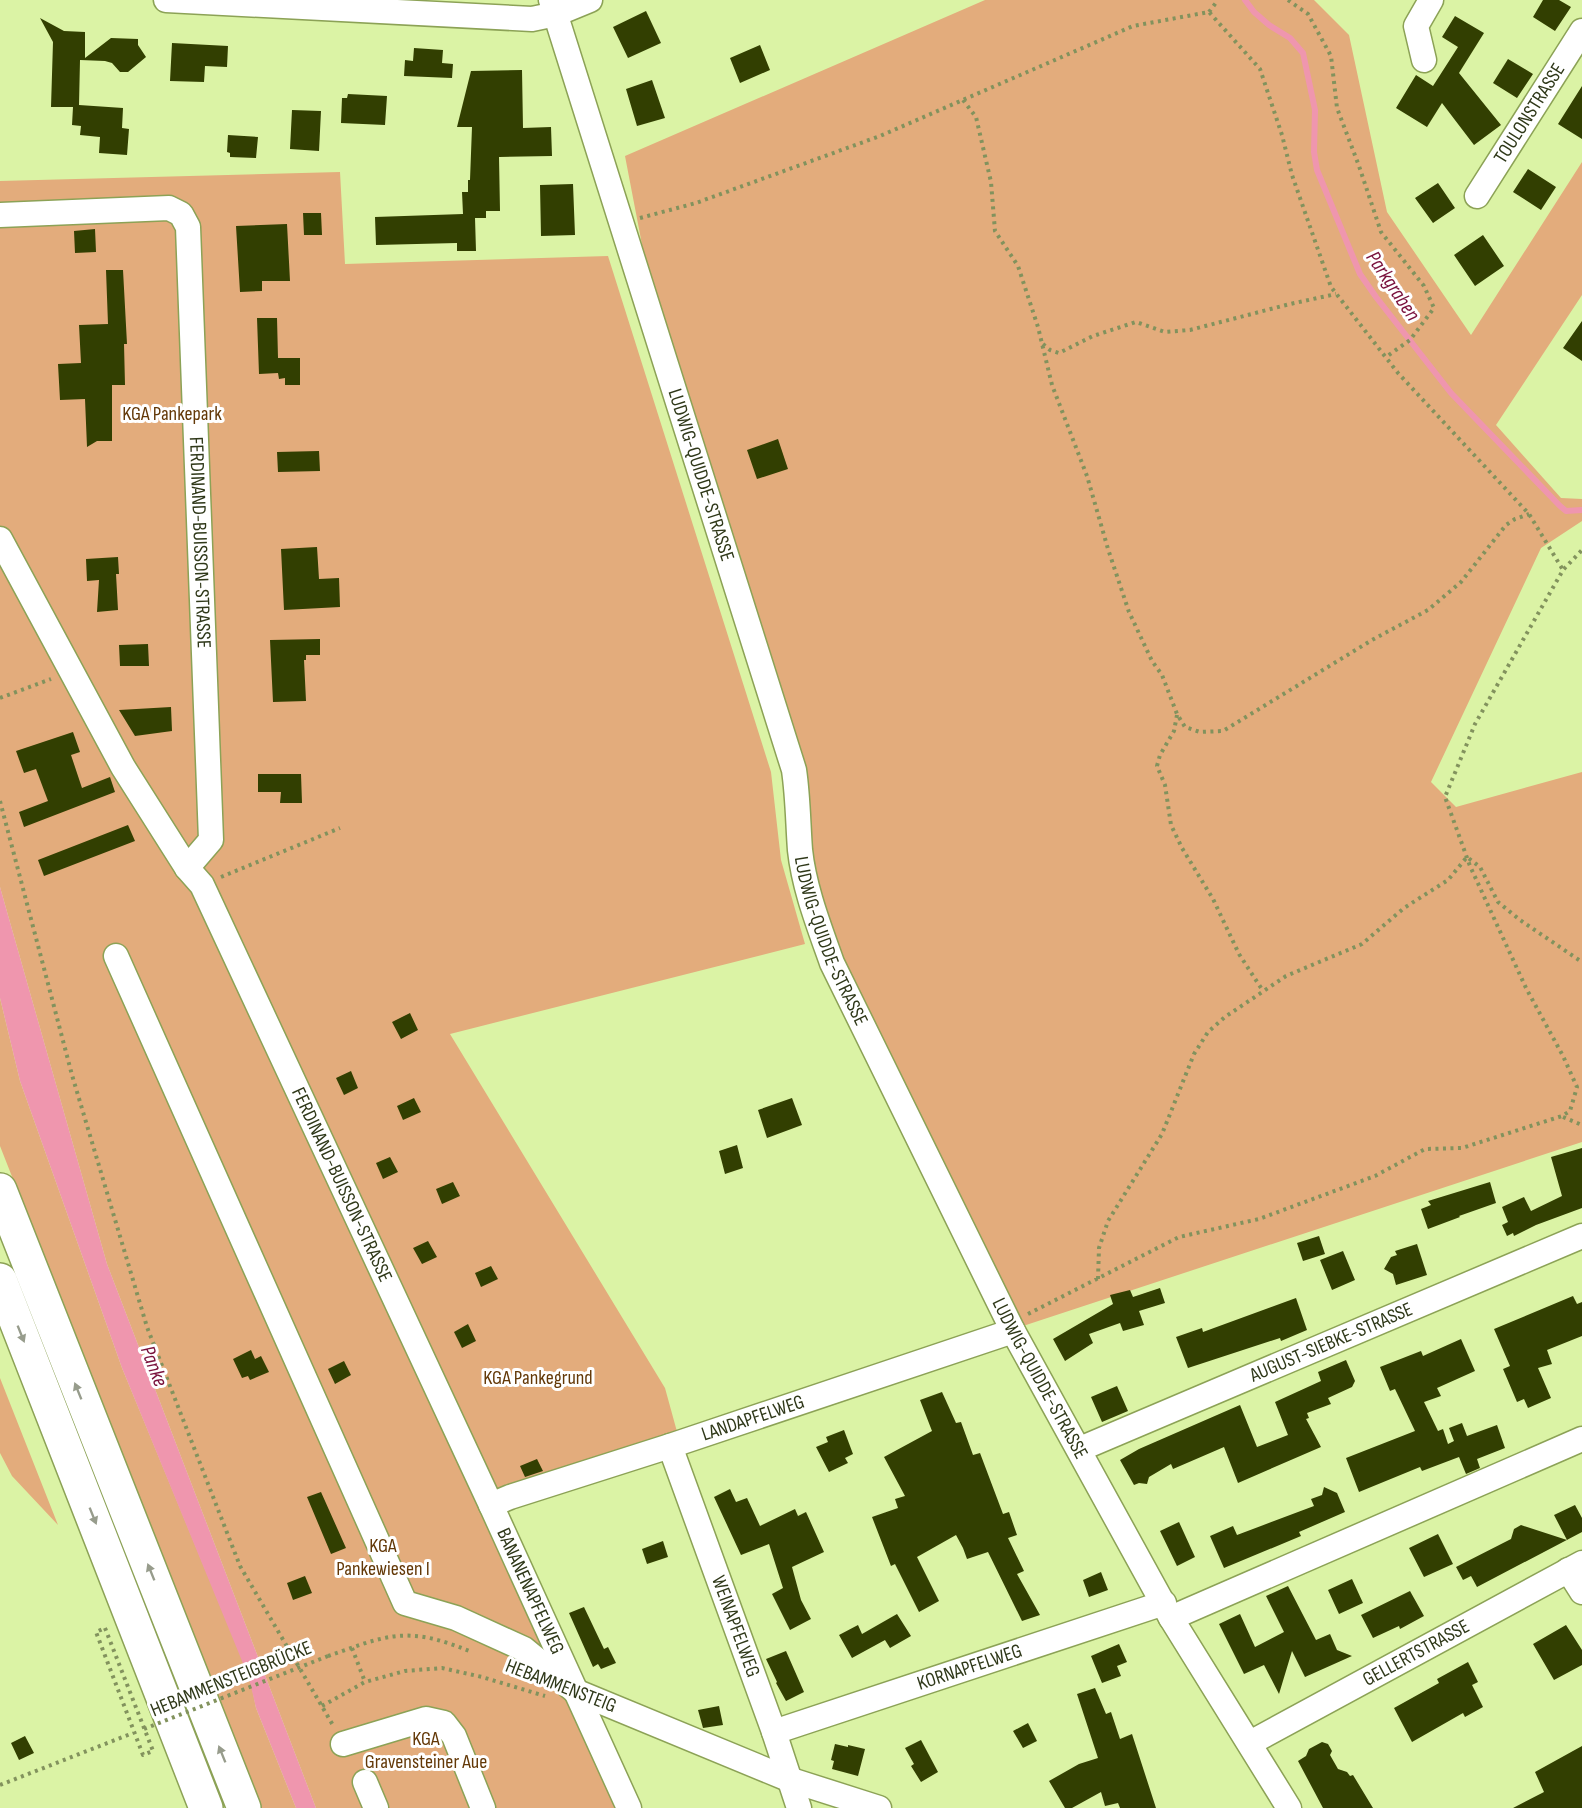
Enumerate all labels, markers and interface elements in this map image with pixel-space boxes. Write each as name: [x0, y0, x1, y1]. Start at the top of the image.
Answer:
street label: TOULONSTRASSE: [1489, 59, 1570, 168]
water label: Parkgraben: [1361, 246, 1425, 326]
street label: LUDWIG-QUIDDE-STRASSE: [662, 386, 739, 564]
park label: KGA Pankepark: [122, 402, 222, 426]
street label: FERDINAND-BUISSON-STRASSE: [184, 436, 216, 649]
street label: LUDWIG-QUIDDE-STRASSE: [789, 855, 873, 1030]
street label: FERDINAND-BUISSON-STRASSE: [286, 1084, 397, 1286]
street label: LUDWIG-QUIDDE-STRASSE: [987, 1294, 1093, 1463]
street label: AUGUST-SIEBKE-STRASSE: [1245, 1297, 1416, 1388]
one-way arrow: [16, 1326, 26, 1344]
water label: Panke: [135, 1342, 173, 1390]
park label: KGA Pankegrund: [483, 1366, 593, 1390]
one-way arrow: [73, 1382, 83, 1400]
street label: LANDAPFELWEG: [698, 1390, 807, 1447]
one-way arrow: [89, 1507, 98, 1525]
street label: BANANENAPFELWEG: [491, 1524, 569, 1658]
park label: KGA Pankewiesen I: [336, 1534, 430, 1581]
one-way arrow: [145, 1563, 155, 1581]
street label: WEINAPFELWEG: [706, 1572, 765, 1681]
street label: GELLERTSTRASSE: [1359, 1614, 1474, 1691]
street label: HEBAMMENSTEIGBRÜCKE: [147, 1636, 315, 1722]
street label: KORNAPFELWEG: [914, 1639, 1025, 1696]
street label: HEBAMMENSTEIG: [502, 1654, 620, 1718]
park label: KGA Gravensteiner Aue: [365, 1727, 487, 1774]
one-way arrow: [217, 1744, 227, 1762]

